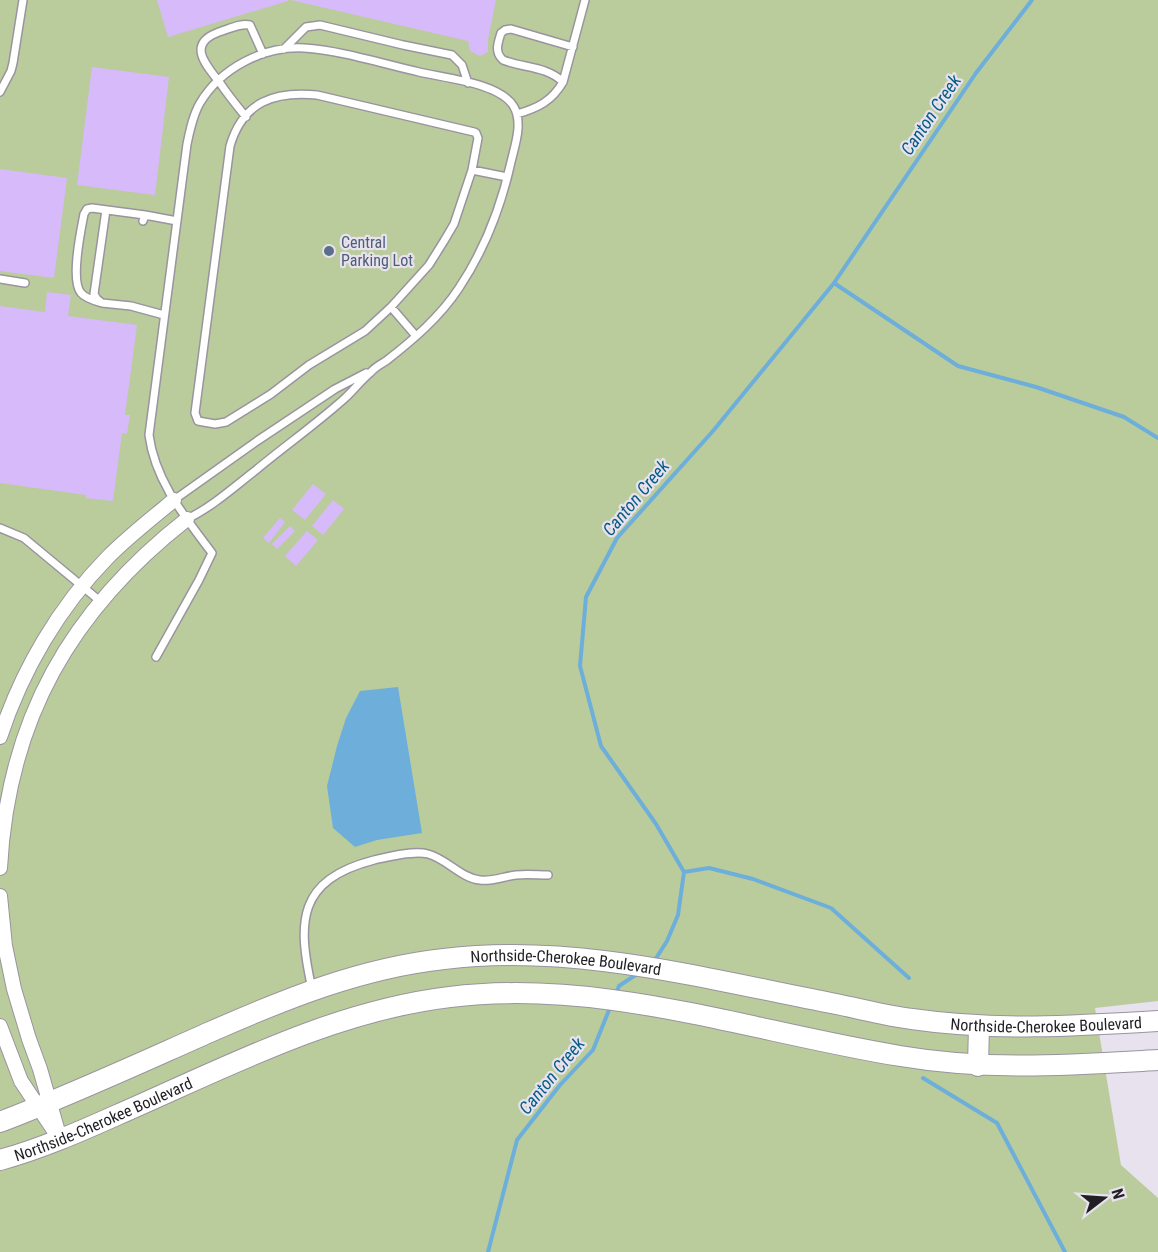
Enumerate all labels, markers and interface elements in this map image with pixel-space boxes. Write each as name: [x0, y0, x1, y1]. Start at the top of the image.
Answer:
water label: Canton Creek: [896, 70, 966, 159]
place label: Central Parking Lot: [341, 233, 413, 270]
marker: Central Parking Lot: [322, 244, 336, 258]
water label: Canton Creek: [598, 455, 674, 540]
street label: Northside-Cherokee Boulevard: [470, 946, 663, 979]
street label: Northside-Cherokee Boulevard: [950, 1013, 1142, 1036]
water label: Canton Creek: [514, 1032, 590, 1118]
street label: Northside-Cherokee Boulevard: [12, 1074, 195, 1165]
north arrow: [1074, 1168, 1134, 1228]
text: N: [1107, 1186, 1128, 1201]

